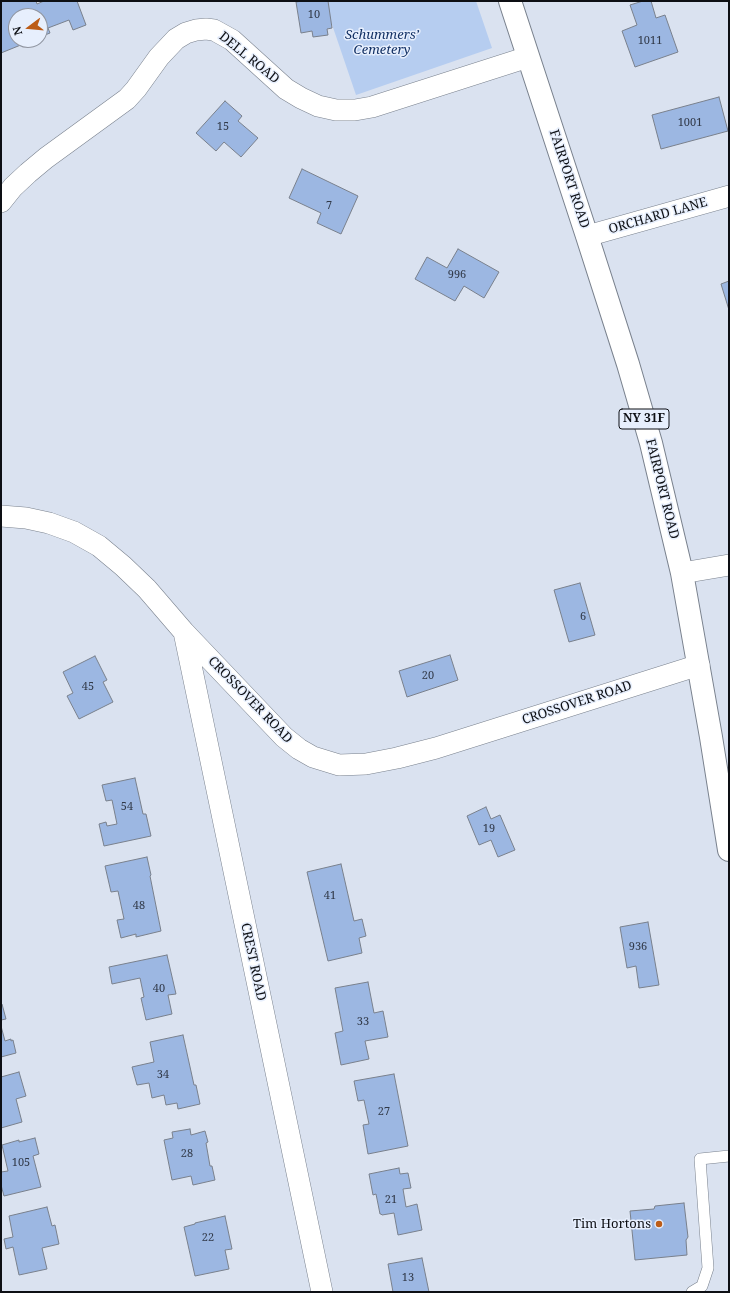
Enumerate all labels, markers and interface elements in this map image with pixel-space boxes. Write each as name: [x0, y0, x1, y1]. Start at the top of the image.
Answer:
north arrow: [8, 8, 48, 48]
house number: 10: [308, 8, 320, 22]
text: N: [9, 25, 25, 37]
park label: Schummers’ Cemetery: [345, 27, 419, 58]
street label: DELL ROAD: [216, 29, 282, 87]
house number: 1011: [638, 34, 662, 48]
house number: 1001: [678, 116, 702, 130]
house number: 15: [217, 120, 229, 134]
street label: FAIRPORT ROAD: [546, 128, 592, 230]
street label: ORCHARD LANE: [607, 194, 709, 238]
house number: 7: [326, 199, 332, 213]
house number: 996: [448, 268, 466, 282]
road number: NY 31F: [619, 409, 669, 429]
street label: FAIRPORT ROAD: [642, 437, 682, 541]
house number: 6: [580, 610, 586, 624]
street label: CROSSOVER ROAD: [205, 653, 295, 747]
house number: 20: [422, 669, 434, 683]
street label: CROSSOVER ROAD: [520, 678, 634, 728]
house number: 45: [82, 680, 94, 694]
house number: 54: [121, 800, 133, 814]
house number: 19: [483, 822, 495, 836]
house number: 41: [324, 889, 336, 903]
house number: 48: [133, 899, 145, 913]
street label: CREST ROAD: [237, 922, 269, 1002]
house number: 936: [629, 940, 647, 954]
house number: 40: [153, 982, 165, 996]
house number: 33: [357, 1015, 369, 1029]
house number: 34: [157, 1068, 169, 1082]
house number: 27: [378, 1105, 390, 1119]
house number: 28: [181, 1147, 193, 1161]
house number: 105: [12, 1156, 30, 1170]
house number: 21: [385, 1193, 397, 1207]
place label: Tim Hortons: [573, 1216, 651, 1232]
marker: Tim Hortons: [654, 1219, 664, 1229]
house number: 22: [202, 1231, 214, 1245]
house number: 13: [402, 1271, 414, 1285]

